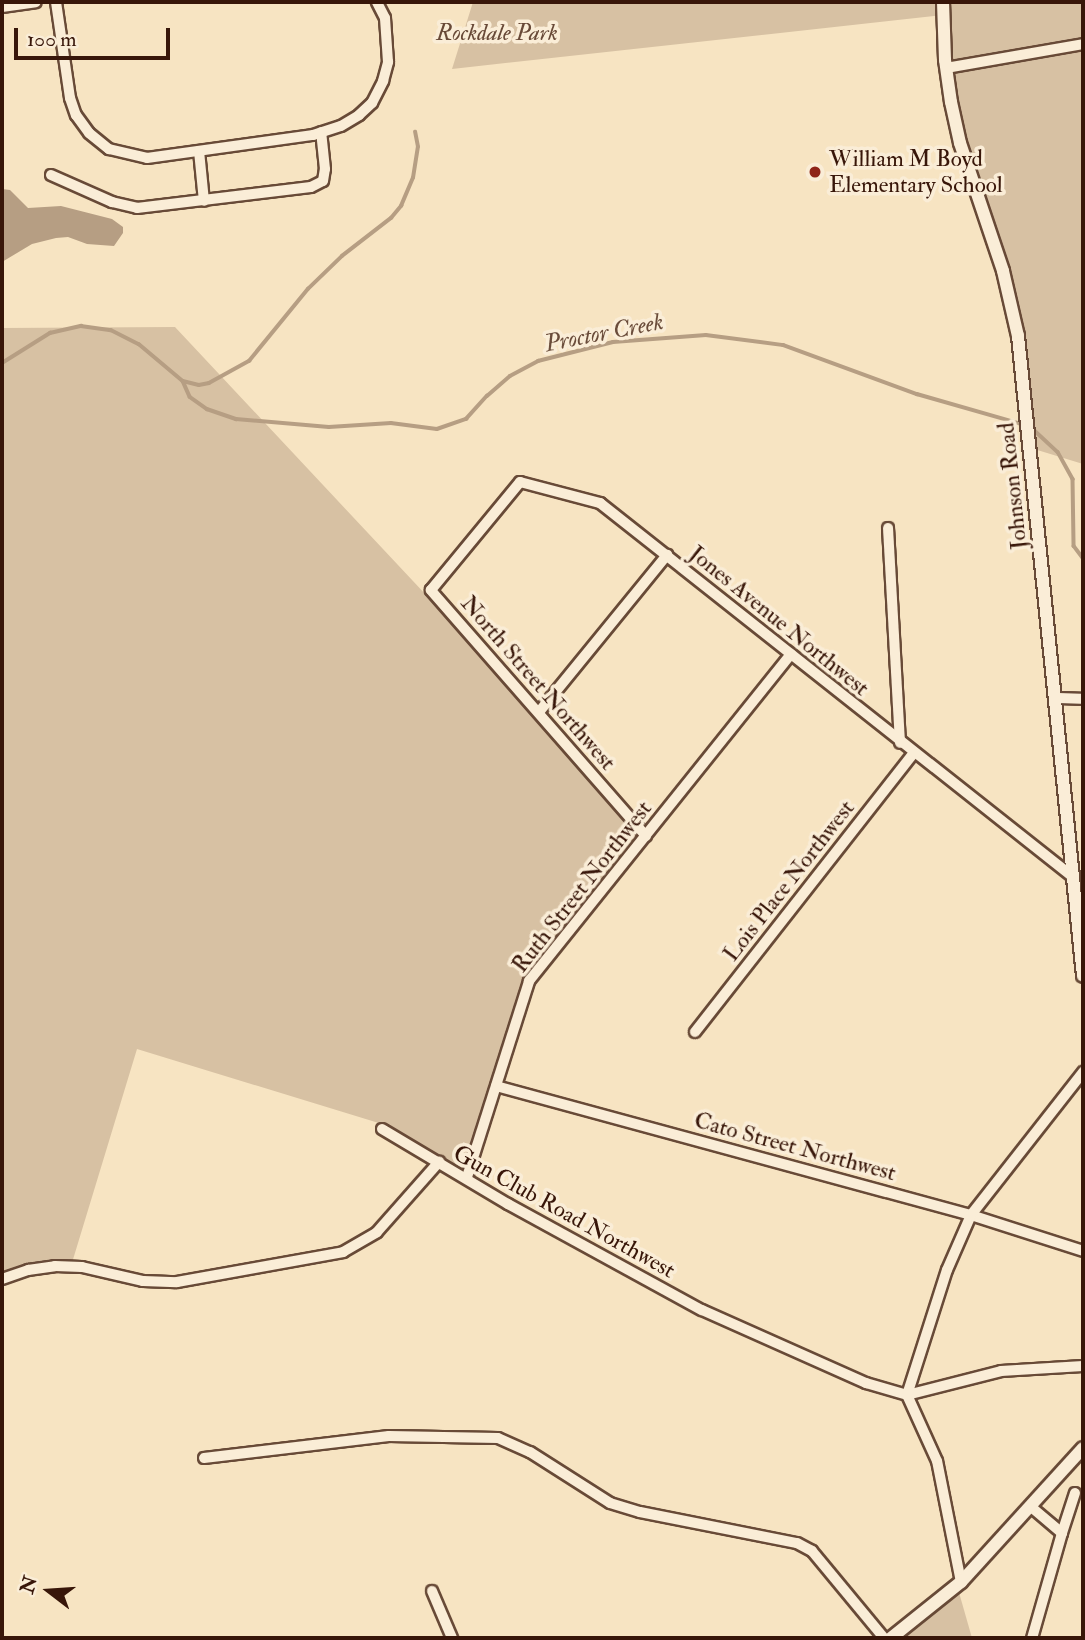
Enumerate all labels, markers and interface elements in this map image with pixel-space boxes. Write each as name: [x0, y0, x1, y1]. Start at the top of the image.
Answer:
scale bar: [18, 14, 173, 58]
park label: Rockdale Park: [436, 19, 558, 47]
text: 100 m: [27, 26, 77, 53]
place label: William M Boyd Elementary School: [829, 145, 1003, 199]
marker: William M Boyd Elementary School: [807, 164, 823, 180]
water label: Proctor Creek: [542, 307, 666, 359]
street label: Johnson Road: [993, 421, 1033, 551]
street label: Jones Avenue Northwest: [683, 540, 875, 702]
street label: North Street Northwest: [455, 590, 621, 776]
street label: Lois Place Northwest: [717, 795, 861, 967]
street label: Ruth Street Northwest: [506, 796, 658, 978]
street label: Cato Street Northwest: [691, 1107, 899, 1187]
street label: Gun Club Road Northwest: [448, 1139, 680, 1285]
north arrow: [14, 1556, 84, 1626]
text: N: [15, 1573, 43, 1597]

